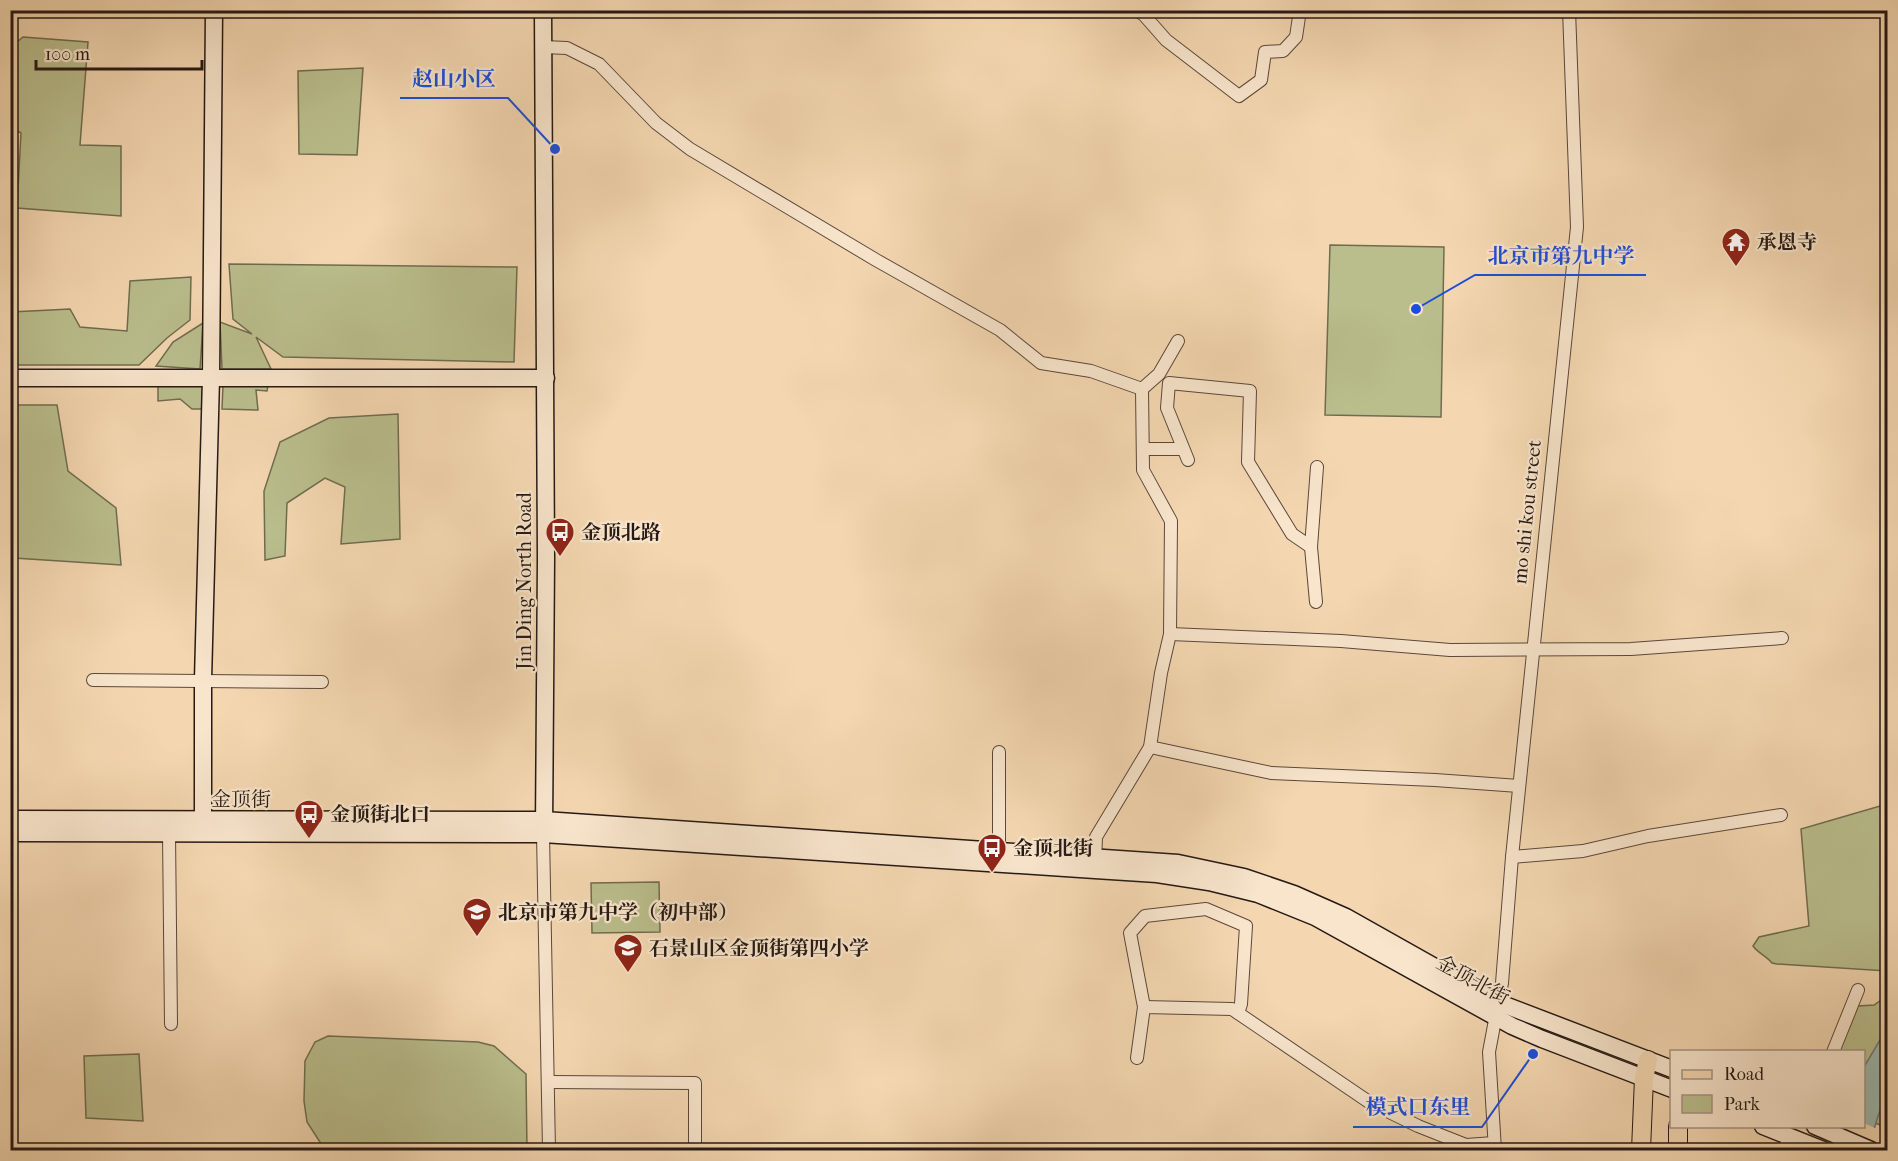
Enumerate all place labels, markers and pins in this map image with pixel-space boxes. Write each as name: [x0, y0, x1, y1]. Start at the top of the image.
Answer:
callout: 赵山小区: [400, 59, 508, 98]
temple icon: 承恩寺: [1720, 226, 1752, 268]
place label: 承恩寺: [1757, 231, 1817, 254]
callout: 北京市第九中学: [1475, 236, 1646, 275]
bus stop icon: 金顶北路: [544, 516, 576, 558]
place label: 金顶北路: [581, 521, 661, 544]
bus stop icon: 金顶街北口: [293, 798, 325, 840]
place label: 金顶街北口: [330, 803, 430, 826]
bus stop icon: 金顶北街: [976, 832, 1008, 874]
place label: 金顶北街: [1013, 837, 1093, 860]
school or university icon: 北京市第九中学（初中部）: [461, 896, 493, 938]
place label: 北京市第九中学（初中部）: [498, 901, 738, 924]
school or university icon: 石景山区金顶街第四小学: [612, 932, 644, 974]
place label: 石景山区金顶街第四小学: [649, 937, 869, 960]
callout: 模式口东里: [1353, 1088, 1482, 1127]

